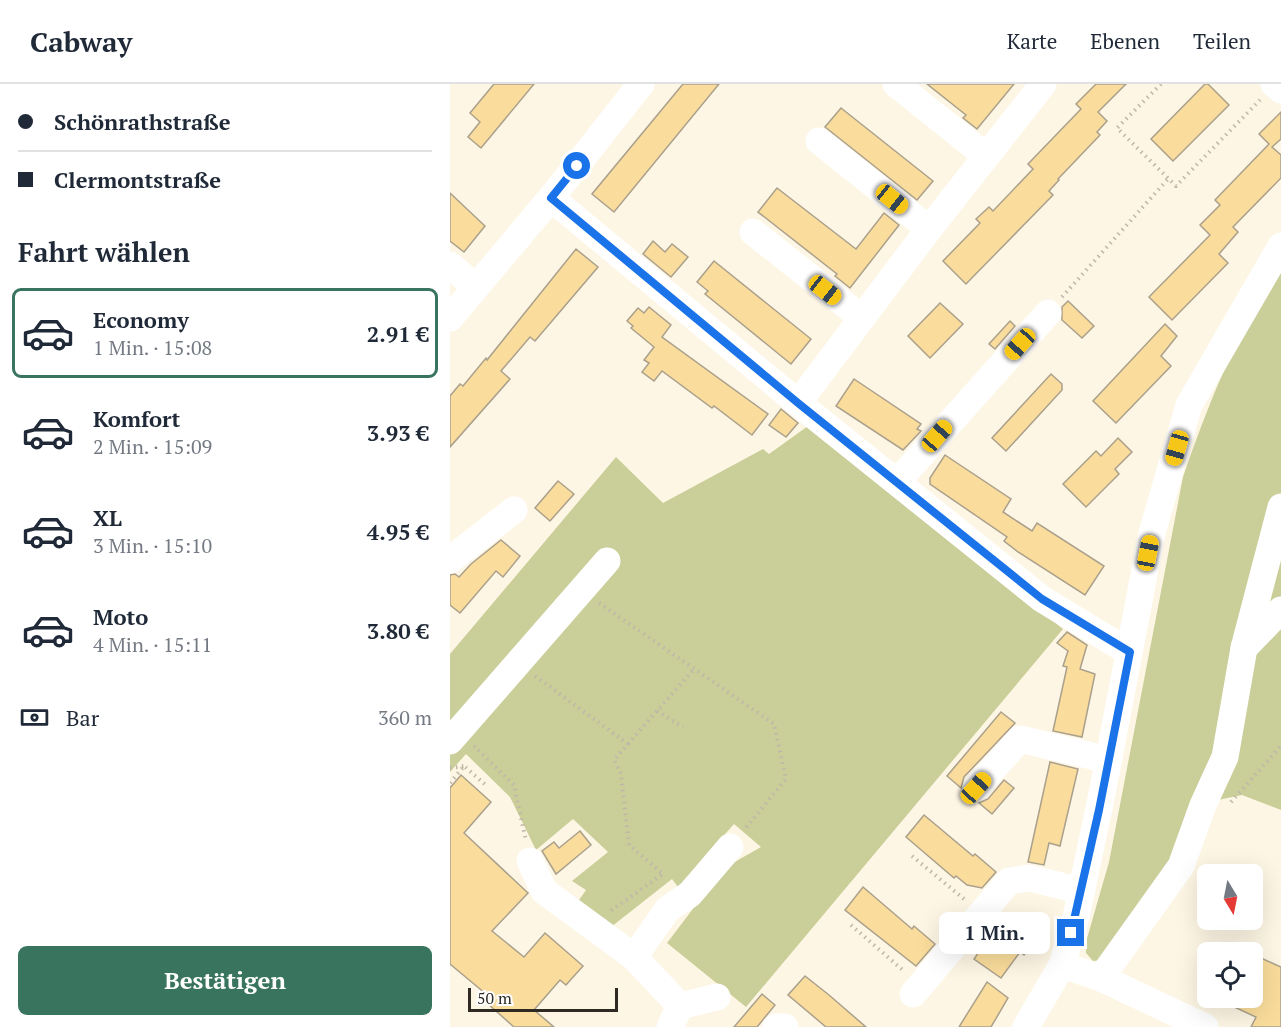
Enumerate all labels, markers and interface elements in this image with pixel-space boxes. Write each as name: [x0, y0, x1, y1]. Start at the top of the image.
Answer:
text: Cabway: [30, 23, 132, 60]
text: Karte: [1007, 27, 1057, 55]
text: Ebenen: [1090, 27, 1160, 55]
text: Teilen: [1193, 27, 1251, 55]
text: Schönrathstraße: [54, 107, 231, 136]
route start: [563, 152, 590, 179]
text: Clermontstraße: [54, 165, 221, 194]
car: [872, 181, 912, 217]
text: Fahrt wählen: [18, 234, 190, 270]
car: [805, 272, 845, 308]
text: Economy: [93, 305, 189, 334]
icon: car: [21, 306, 75, 360]
text: 2.91 €: [367, 319, 429, 348]
car: [1001, 325, 1039, 363]
text: 1 Min. · 15:08: [93, 334, 212, 361]
text: Komfort: [93, 404, 180, 433]
icon: car: [21, 405, 75, 459]
car: [918, 417, 956, 455]
text: 3.93 €: [367, 418, 429, 447]
car: [1163, 428, 1191, 468]
text: 2 Min. · 15:09: [93, 433, 212, 460]
text: XL: [93, 503, 122, 532]
icon: car: [21, 504, 75, 558]
text: 4.95 €: [367, 517, 429, 546]
text: 3 Min. · 15:10: [93, 532, 212, 559]
car: [1136, 534, 1160, 572]
text: Moto: [93, 602, 148, 631]
icon: car: [21, 603, 75, 657]
text: 3.80 €: [367, 616, 429, 645]
text: 4 Min. · 15:11: [93, 631, 212, 658]
icon: cash: [18, 701, 51, 734]
text: Bar: [66, 703, 99, 732]
text: 360 m: [378, 704, 432, 731]
car: [957, 769, 995, 807]
north arrow: [1197, 864, 1263, 930]
map controls: [1197, 864, 1263, 1008]
callout: 1 Min.: [939, 912, 1050, 954]
text: 1 Min.: [964, 919, 1025, 946]
route end: [1057, 919, 1084, 946]
button: locate: [1197, 942, 1263, 1008]
button: Bestätigen: [18, 946, 432, 1015]
scale bar: [468, 985, 618, 1012]
text: 50 m: [477, 987, 512, 1009]

